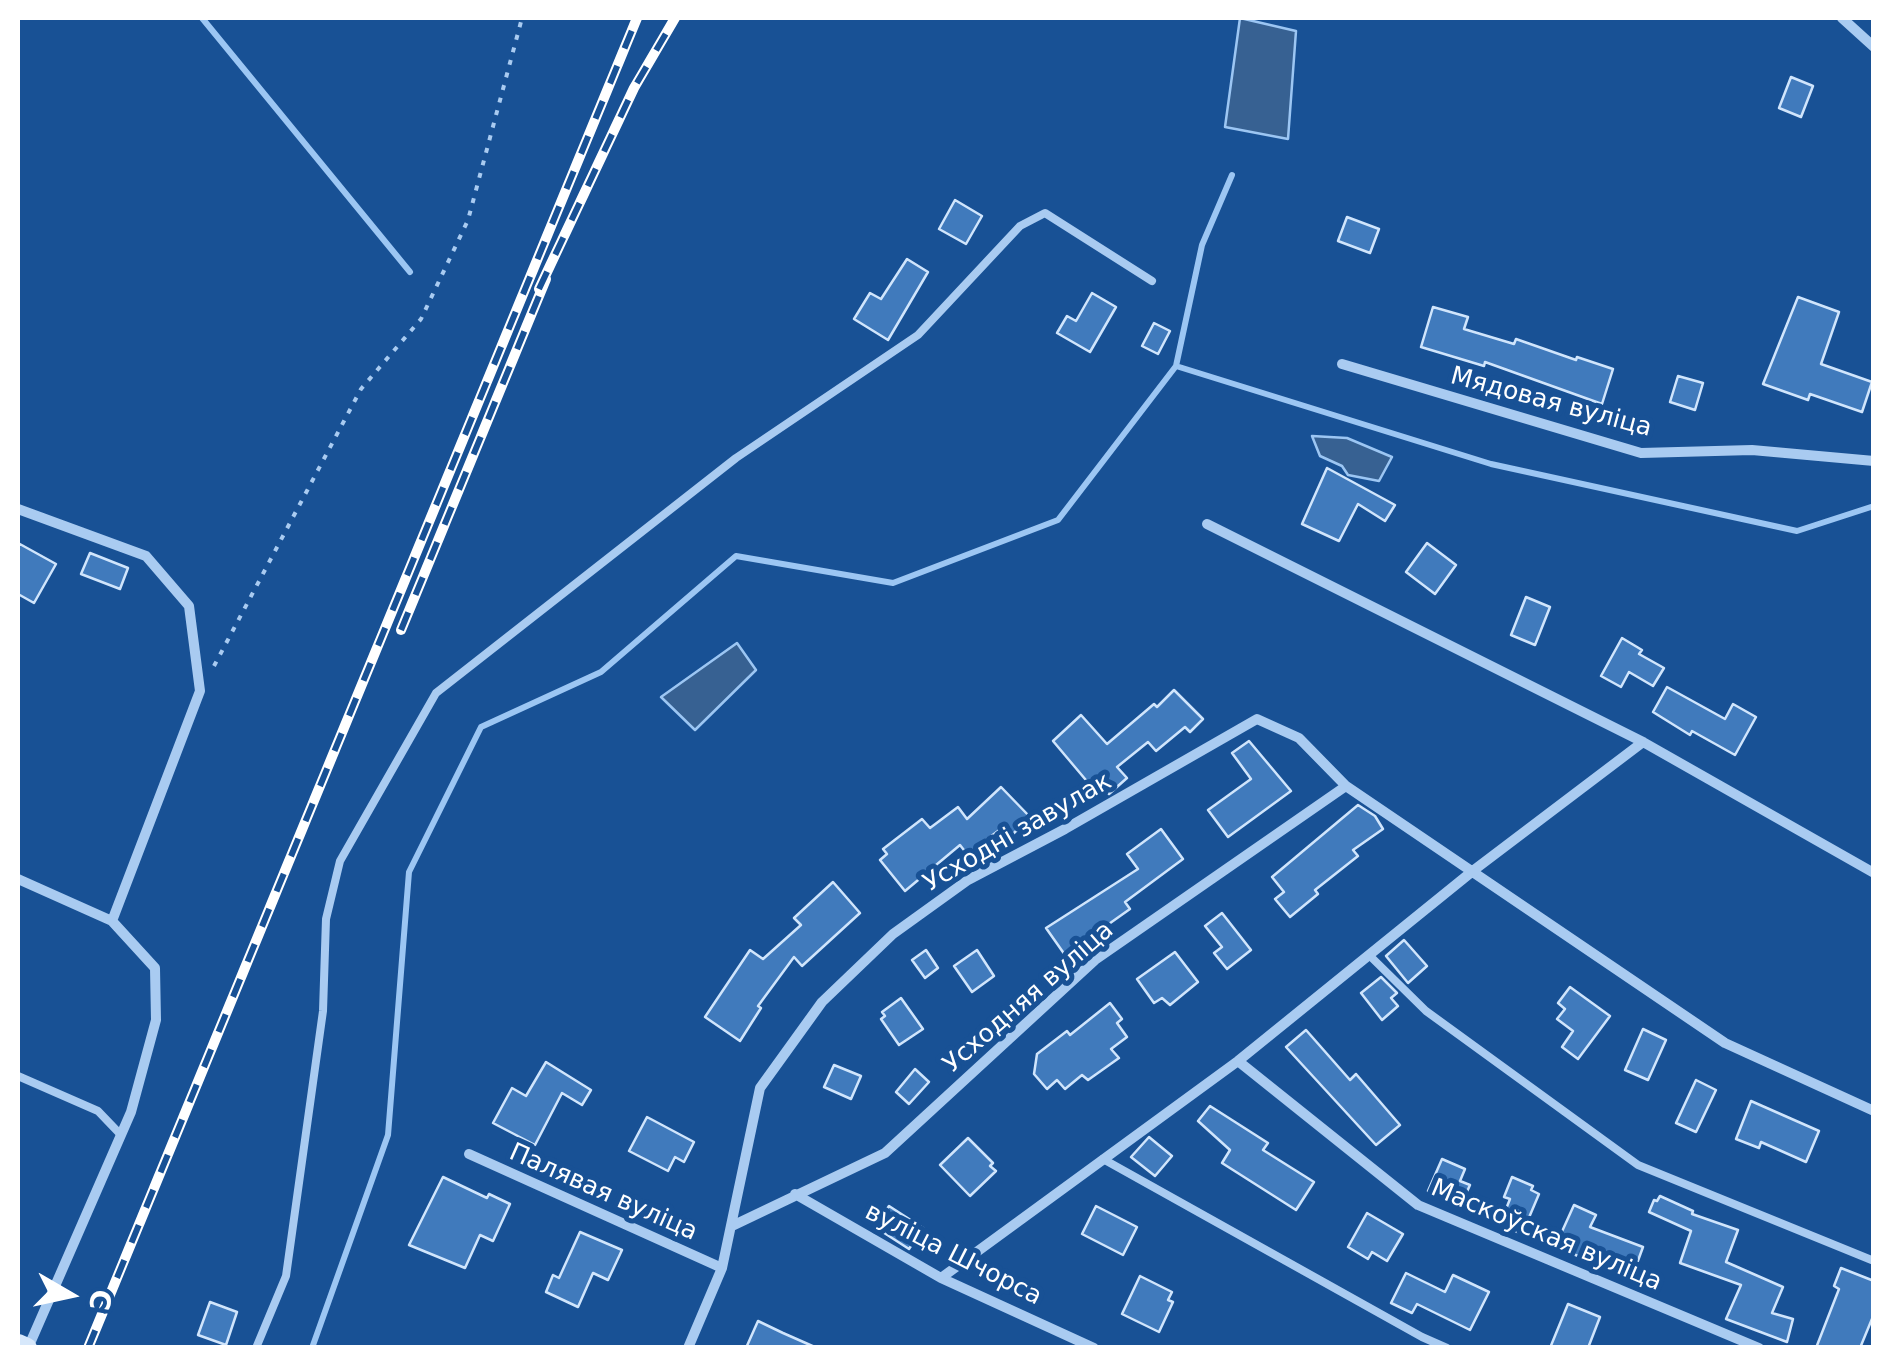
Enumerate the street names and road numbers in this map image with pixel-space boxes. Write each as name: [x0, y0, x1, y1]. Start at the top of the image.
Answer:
street label: Мядовая вуліца: [1447, 362, 1655, 444]
street label: Усходні завулак: [919, 767, 1117, 899]
street label: Усходняя вуліца: [938, 916, 1120, 1080]
street label: Палявая вуліца: [504, 1138, 702, 1248]
street label: Маскоўская вуліца: [1426, 1174, 1666, 1298]
street label: вуліца Шчорса: [860, 1197, 1046, 1313]

